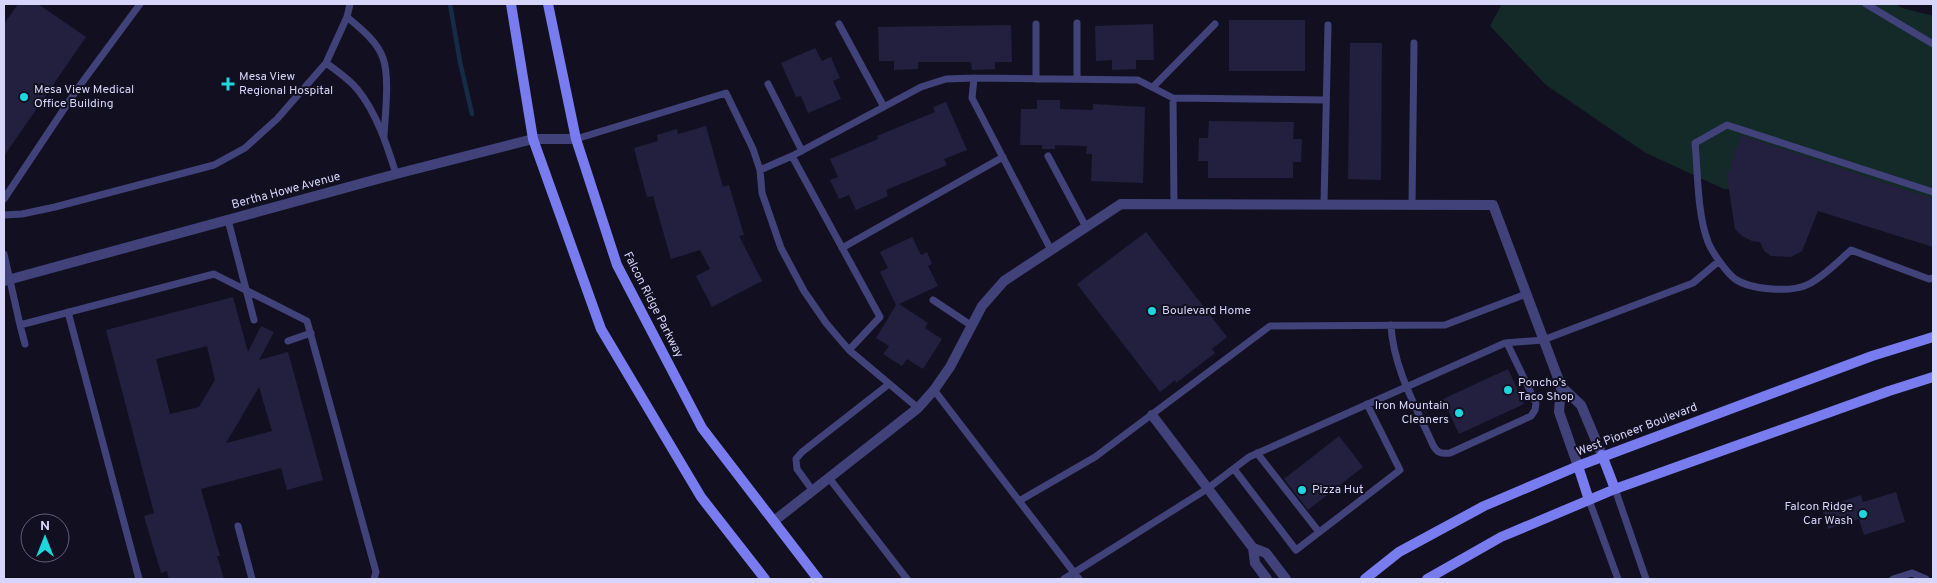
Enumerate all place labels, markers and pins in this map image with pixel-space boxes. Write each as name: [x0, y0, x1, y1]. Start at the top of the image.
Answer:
place label: Mesa View Regional Hospital: [239, 69, 333, 99]
marker: Mesa View Regional Hospital: [221, 77, 235, 91]
place label: Mesa View Medical Office Building: [34, 82, 134, 112]
marker: Mesa View Medical Office Building: [18, 91, 30, 103]
place label: Boulevard Home: [1162, 303, 1251, 319]
marker: Boulevard Home: [1146, 305, 1158, 317]
place label: Poncho’s Taco Shop: [1518, 375, 1574, 405]
marker: Poncho’s Taco Shop: [1502, 384, 1514, 396]
place label: Iron Mountain Cleaners: [1375, 398, 1449, 428]
marker: Iron Mountain Cleaners: [1453, 407, 1465, 419]
place label: Pizza Hut: [1312, 482, 1364, 498]
marker: Pizza Hut: [1296, 484, 1308, 496]
place label: Falcon Ridge Car Wash: [1785, 499, 1853, 529]
marker: Falcon Ridge Car Wash: [1857, 508, 1869, 520]

